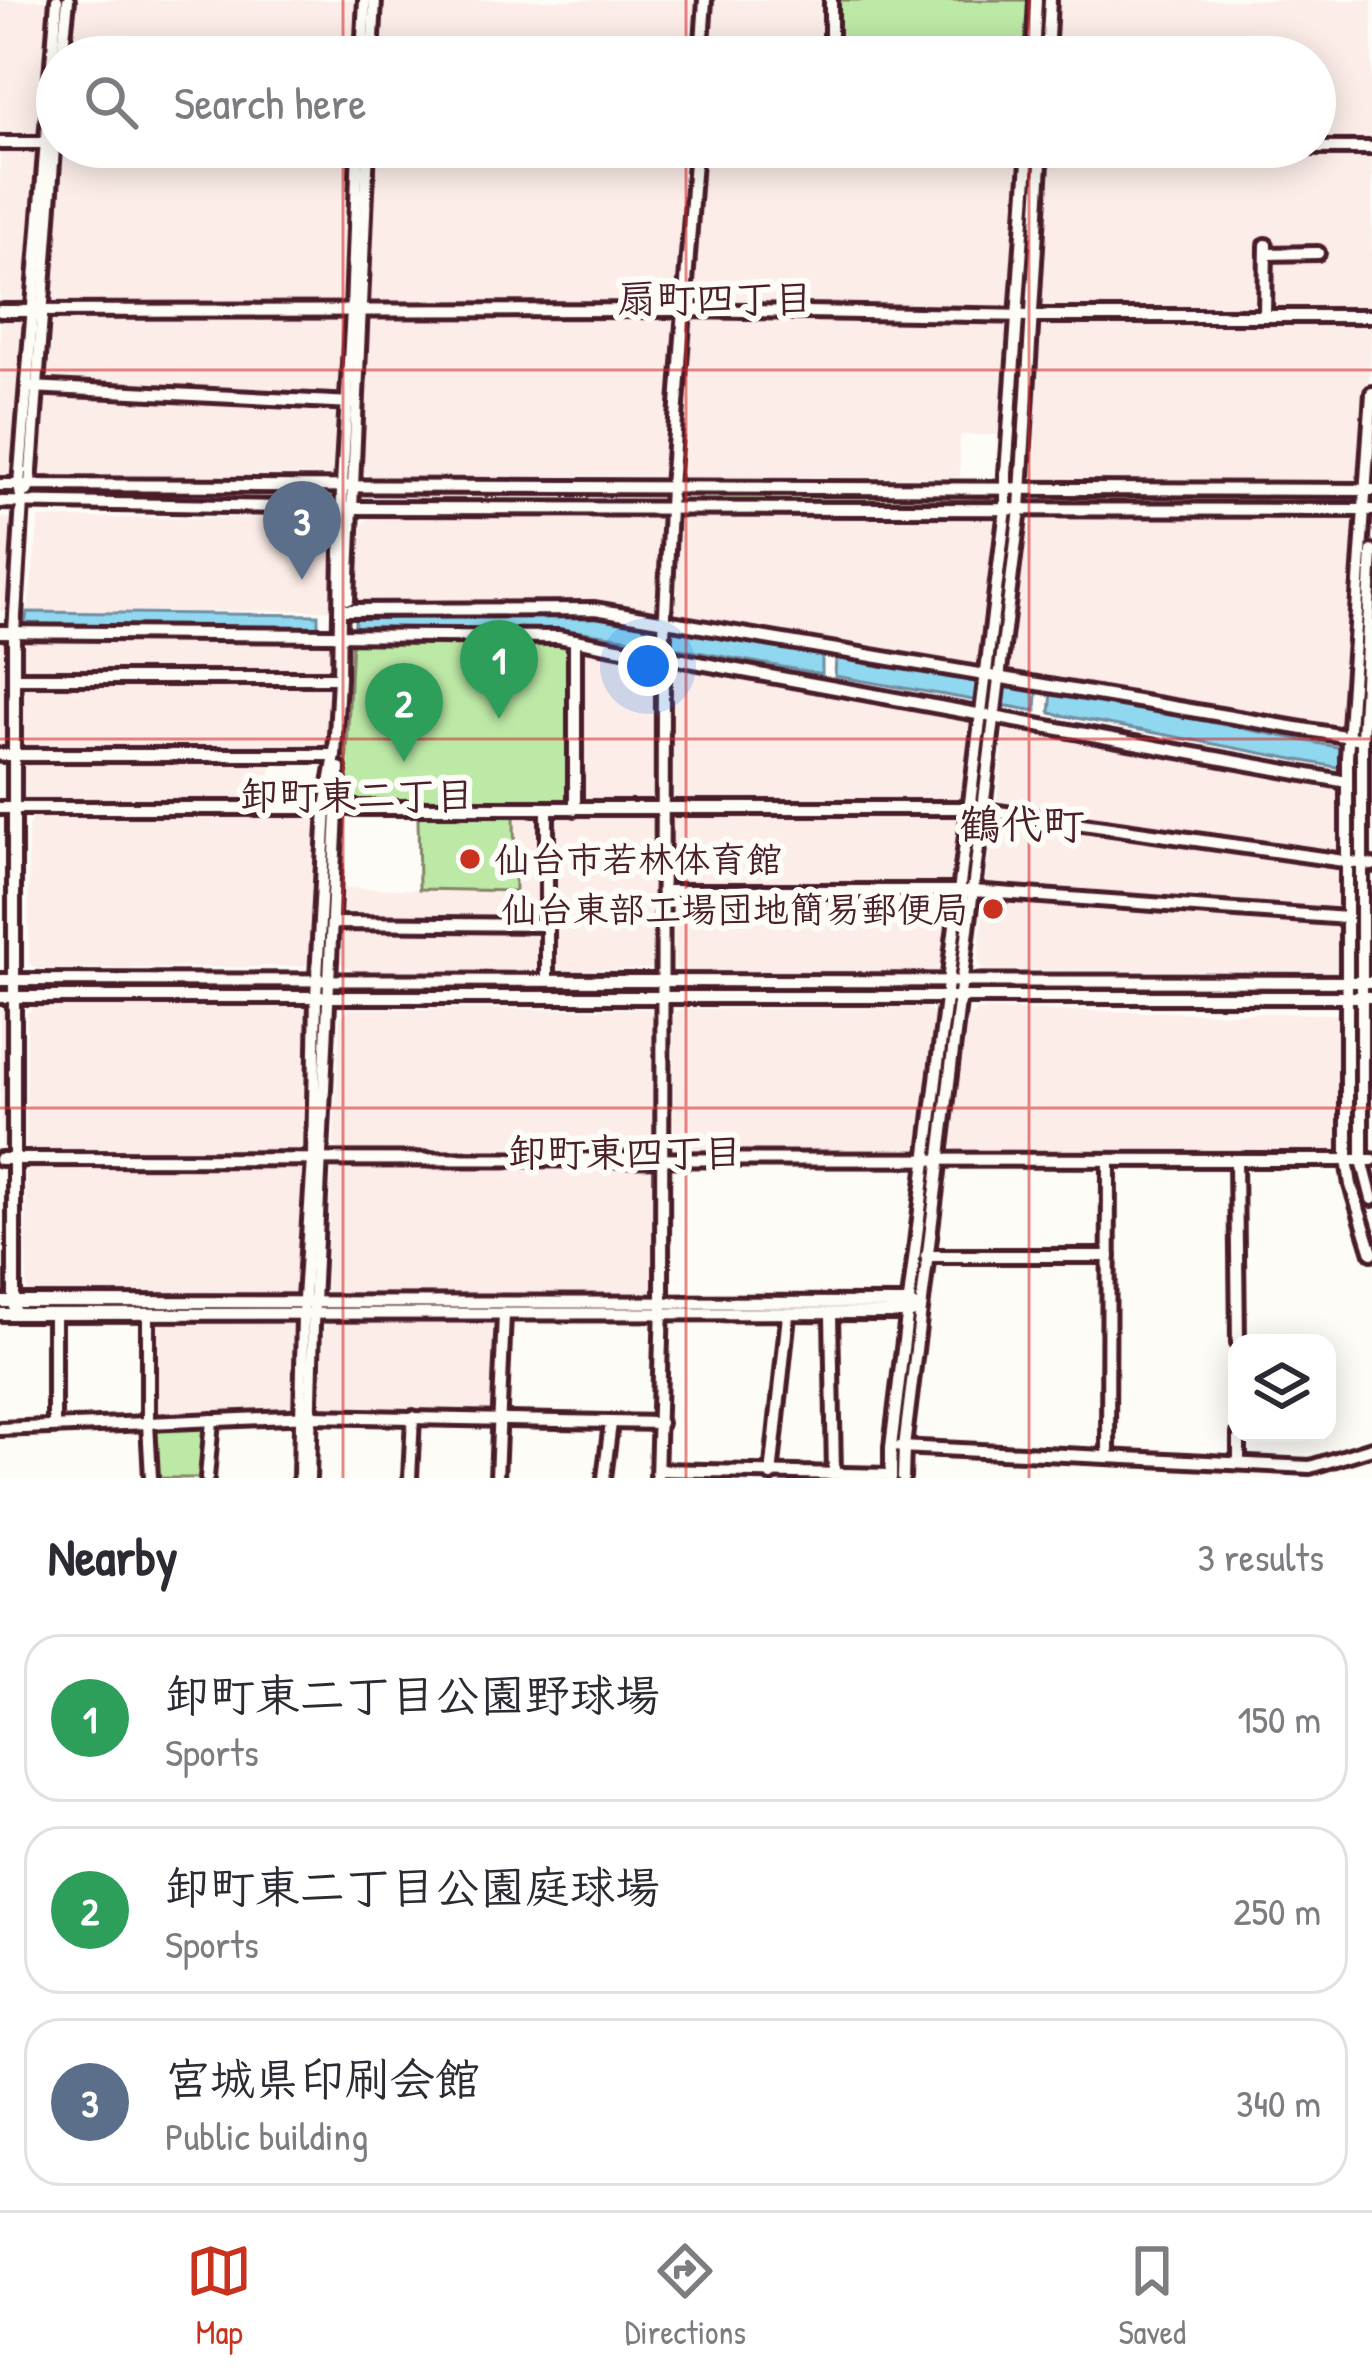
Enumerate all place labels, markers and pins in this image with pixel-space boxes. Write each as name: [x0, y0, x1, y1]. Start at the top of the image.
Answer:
pin: 3: [263, 481, 341, 580]
pin: 1: [460, 620, 538, 719]
pin: 2: [365, 663, 443, 762]
place label: 仙台市若林体育館: [494, 834, 782, 883]
marker: 仙台市若林体育館: [457, 846, 483, 872]
place label: 仙台東部工場団地簡易郵便局: [501, 884, 969, 933]
marker: 仙台東部工場団地簡易郵便局: [980, 896, 1006, 922]

